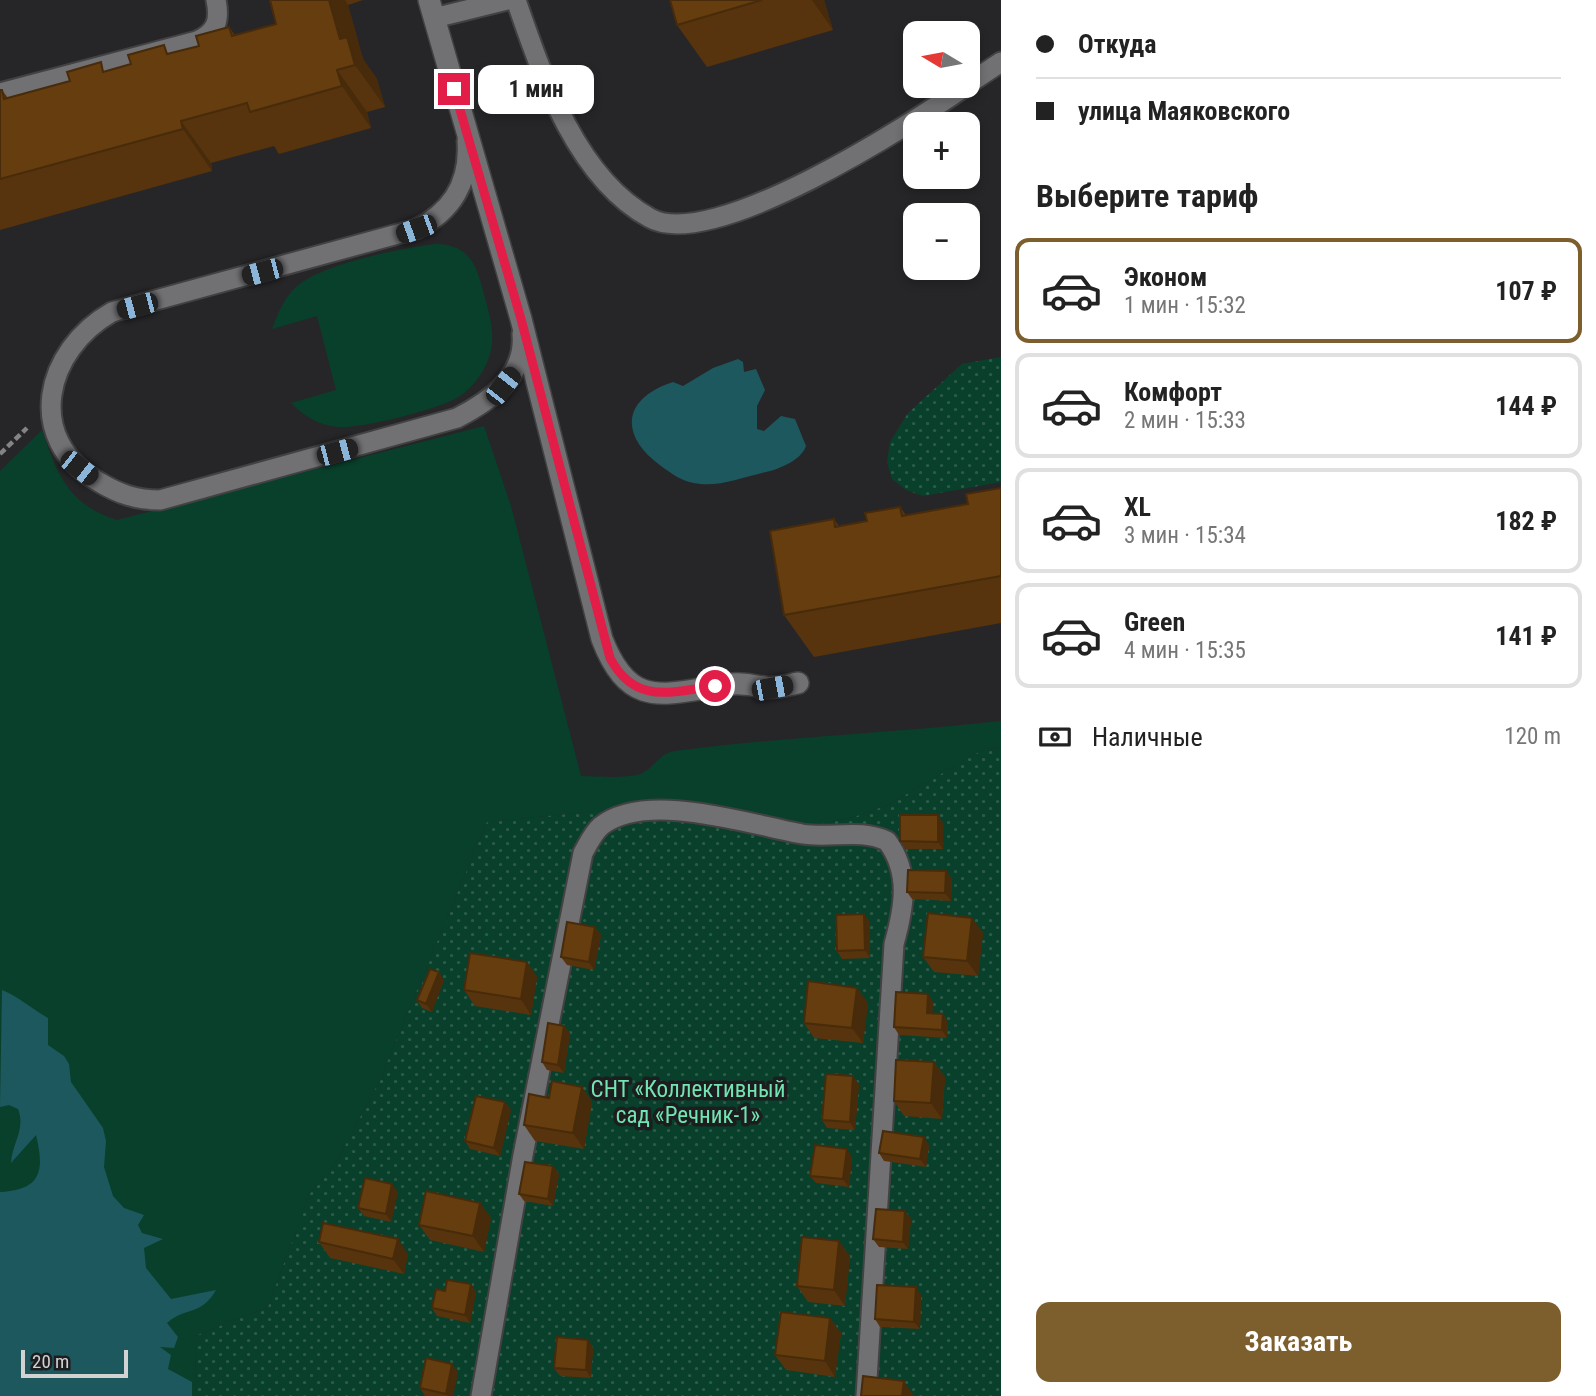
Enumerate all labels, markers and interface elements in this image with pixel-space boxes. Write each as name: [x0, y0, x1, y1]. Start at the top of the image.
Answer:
north arrow: [903, 21, 980, 98]
map controls: [903, 21, 980, 280]
text: Откуда: [1078, 29, 1156, 59]
callout: 1 мин: [478, 64, 594, 114]
route end: [438, 73, 470, 105]
text: 1 мин: [508, 76, 564, 103]
text: улица Маяковского: [1078, 96, 1290, 126]
button: +: [903, 112, 980, 189]
text: Выберите тариф: [1036, 177, 1258, 215]
button: −: [903, 203, 980, 280]
car: [393, 212, 440, 246]
car: [239, 256, 286, 288]
icon: car: [1040, 259, 1103, 322]
text: Эконом: [1124, 262, 1207, 292]
text: 107 ₽: [1495, 276, 1557, 306]
car: [114, 290, 161, 322]
text: 1 мин · 15:32: [1124, 292, 1246, 319]
car: [482, 363, 525, 409]
icon: car: [1040, 374, 1103, 437]
text: Комфорт: [1124, 377, 1222, 407]
text: 144 ₽: [1495, 391, 1557, 421]
text: 2 мин · 15:33: [1124, 407, 1246, 434]
car: [314, 436, 361, 468]
car: [56, 447, 103, 489]
icon: car: [1040, 489, 1103, 552]
text: XL: [1124, 492, 1151, 522]
text: 182 ₽: [1495, 506, 1557, 536]
text: 3 мин · 15:34: [1124, 522, 1246, 549]
icon: car: [1040, 604, 1103, 667]
text: Green: [1124, 607, 1185, 637]
text: 141 ₽: [1495, 621, 1557, 651]
text: 4 мин · 15:35: [1124, 637, 1246, 664]
route start: [699, 670, 731, 702]
car: [750, 674, 795, 702]
icon: cash: [1036, 718, 1074, 756]
text: Наличные: [1092, 722, 1203, 752]
text: 120 m: [1504, 723, 1561, 750]
park label: СНТ «Коллективный сад «Речник-1»: [591, 1076, 785, 1129]
button: Заказать: [1036, 1302, 1561, 1382]
scale bar: [21, 1347, 128, 1379]
text: 20 m: [32, 1350, 69, 1373]

